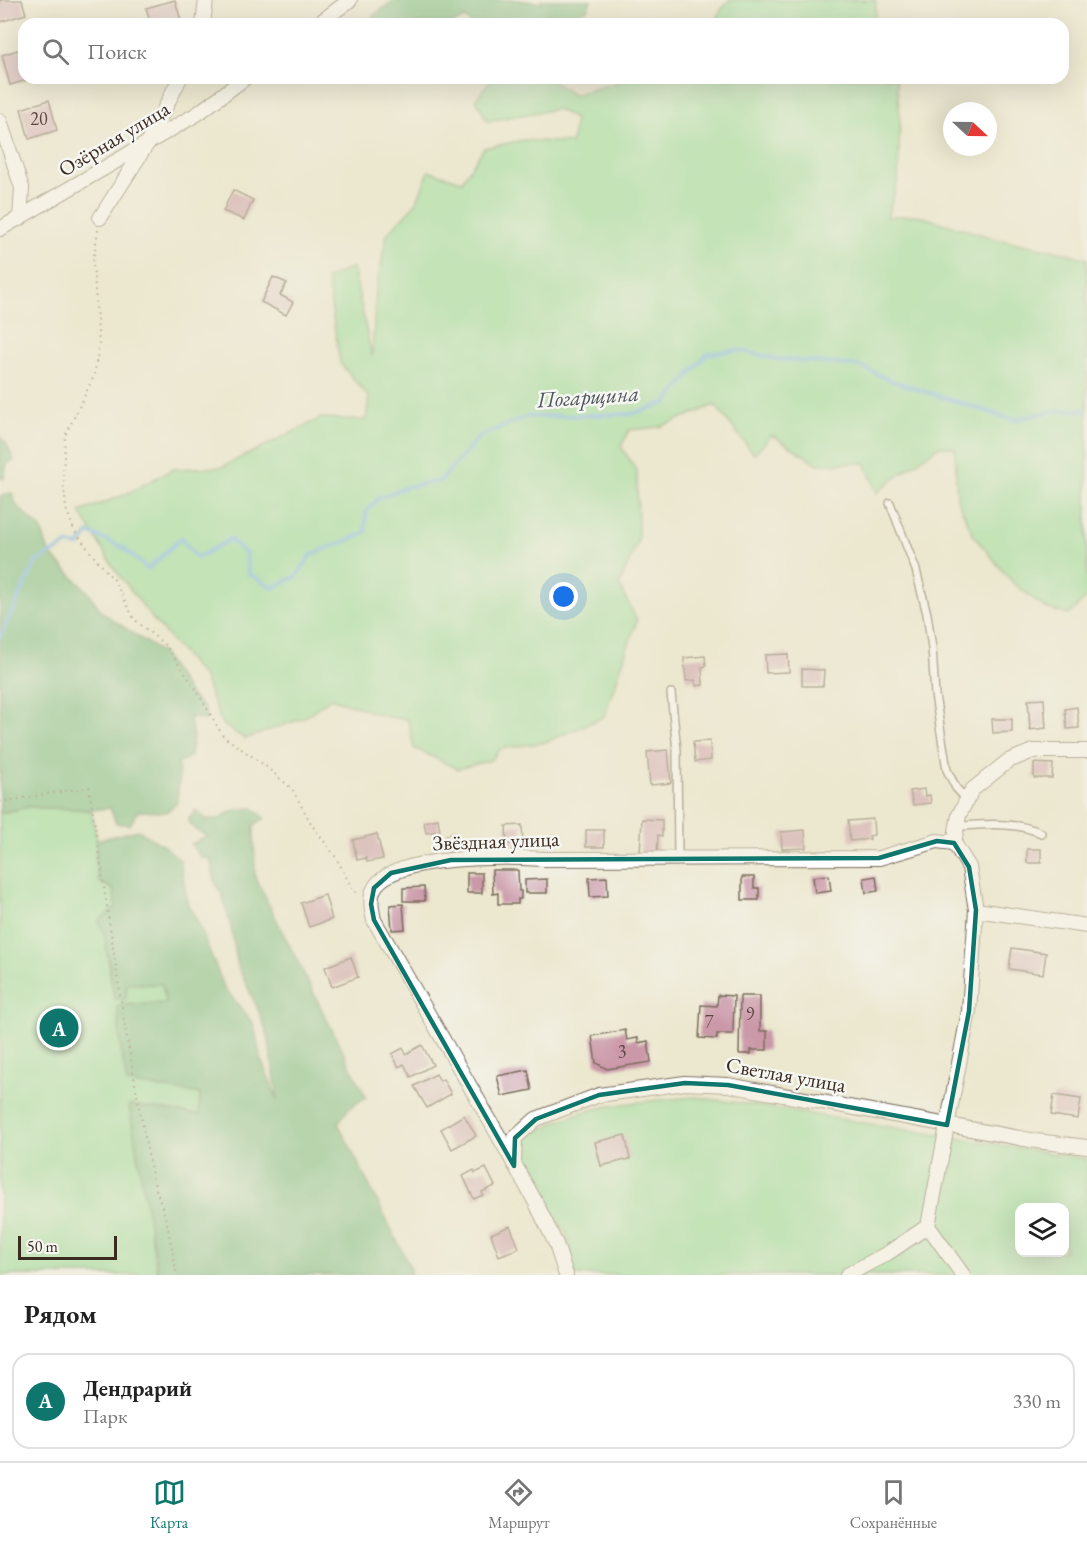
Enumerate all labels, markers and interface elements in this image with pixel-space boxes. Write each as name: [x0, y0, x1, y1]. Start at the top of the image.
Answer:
search box: [18, 18, 1069, 84]
icon: search: [39, 35, 72, 68]
text: Поиск: [87, 37, 147, 66]
street label: Озёрная улица: [53, 94, 175, 182]
north arrow: [943, 102, 997, 156]
house number: 20: [30, 107, 48, 130]
water label: Погарщина: [535, 378, 640, 415]
your location: [549, 582, 578, 611]
street label: Звёздная улица: [432, 825, 561, 856]
house number: 9: [746, 1002, 755, 1025]
pin: A: [40, 1006, 78, 1050]
house number: 7: [705, 1010, 714, 1033]
house number: 3: [618, 1040, 626, 1063]
street label: Светлая улица: [724, 1051, 849, 1098]
map controls: [1015, 1203, 1069, 1257]
button: layers: [1015, 1203, 1069, 1257]
scale bar: [18, 1233, 117, 1260]
text: 50 m: [27, 1236, 58, 1257]
text: Рядом: [24, 1297, 97, 1331]
text: Дендрарий: [83, 1374, 192, 1403]
text: A: [38, 1388, 53, 1414]
text: 330 m: [1013, 1388, 1061, 1414]
text: Парк: [83, 1403, 127, 1429]
tab: Карта: [150, 1476, 188, 1533]
tab: Маршрут: [488, 1476, 550, 1533]
tab: Сохранённые: [850, 1476, 937, 1533]

